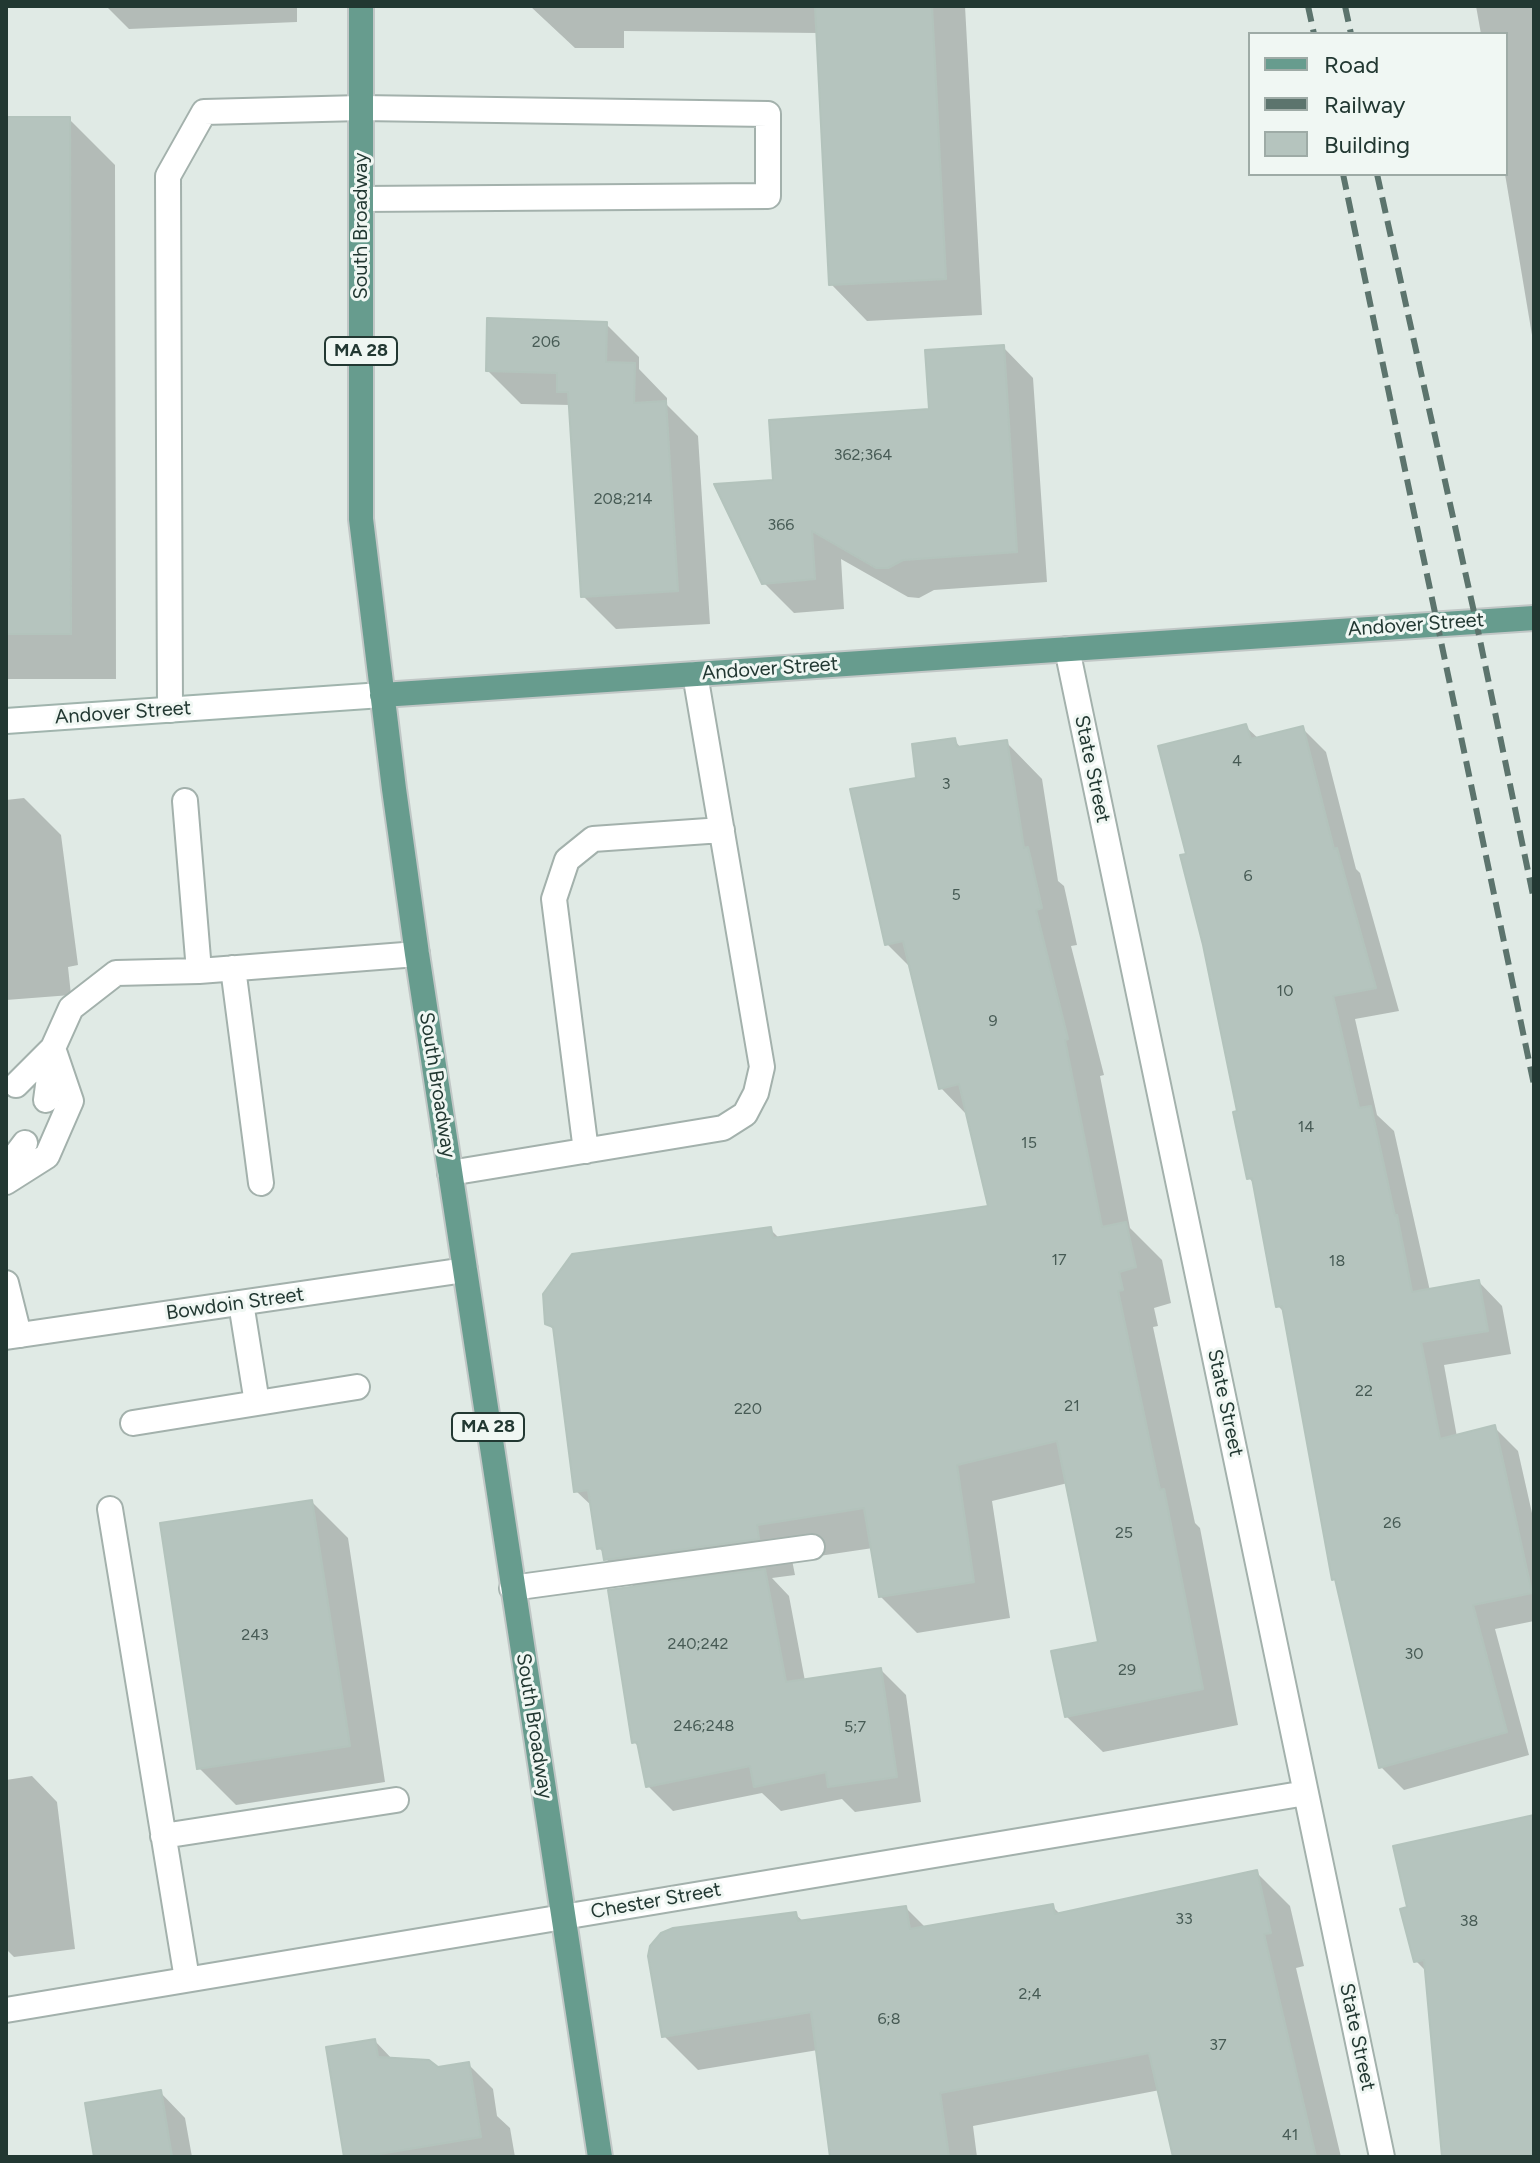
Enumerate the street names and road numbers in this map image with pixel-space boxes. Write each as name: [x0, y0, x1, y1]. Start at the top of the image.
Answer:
street label: South Broadway: [349, 152, 373, 300]
road number: MA 28: [325, 337, 397, 365]
street label: Andover Street: [1347, 608, 1485, 642]
street label: Andover Street: [701, 652, 839, 686]
street label: Andover Street: [54, 696, 192, 730]
street label: State Street: [1069, 713, 1115, 825]
street label: South Broadway: [414, 1010, 460, 1160]
street label: Bowdoin Street: [164, 1282, 306, 1326]
street label: State Street: [1202, 1347, 1248, 1459]
road number: MA 28: [452, 1413, 524, 1441]
street label: South Broadway: [511, 1651, 557, 1801]
street label: Chester Street: [589, 1878, 723, 1924]
street label: State Street: [1334, 1981, 1380, 2093]

